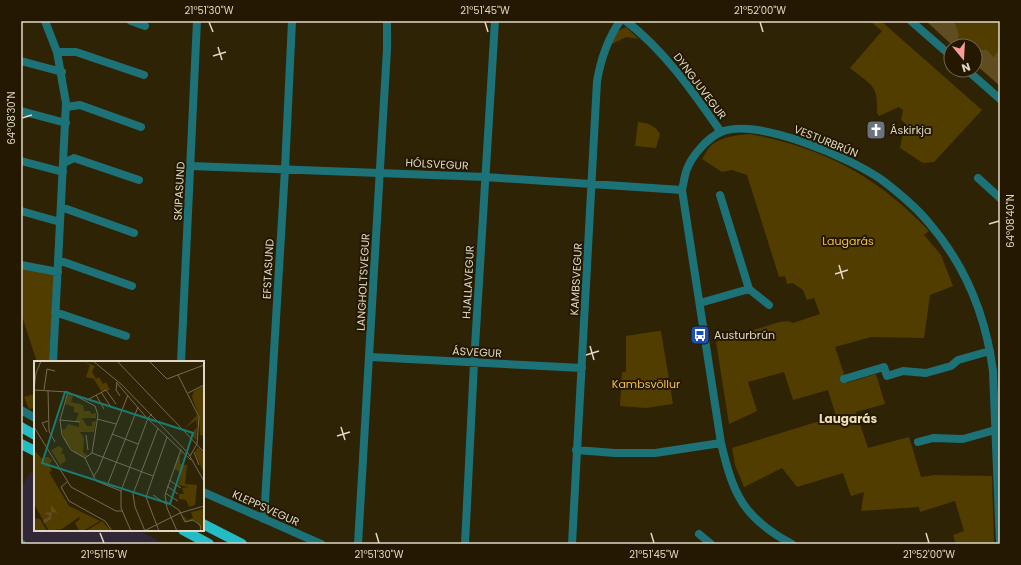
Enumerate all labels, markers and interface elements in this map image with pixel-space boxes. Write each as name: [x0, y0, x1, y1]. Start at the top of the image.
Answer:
text: 21°51'30"W: [185, 3, 234, 18]
text: 21°51'45"W: [460, 3, 510, 18]
text: 21°52'00"W: [734, 3, 786, 18]
north arrow: [943, 38, 983, 78]
street label: DYNGJUVEGUR: [670, 49, 730, 123]
text: N: [960, 59, 973, 76]
text: 64°08'30"N: [4, 91, 19, 145]
church icon: Áskirkja: [865, 119, 887, 141]
street label: VESTURBRÚN: [791, 121, 861, 161]
place label: Áskirkja: [890, 122, 931, 138]
street label: HÓLSVEGUR: [405, 154, 469, 174]
street label: SKIPASUND: [169, 161, 189, 221]
text: 64°08'40"N: [1003, 194, 1018, 248]
street label: LANGHOLTSVEGUR: [352, 233, 374, 331]
park label: Laugarás: [822, 233, 874, 249]
street label: EFSTASUND: [258, 238, 278, 300]
street label: KAMBSVEGUR: [566, 242, 586, 316]
street label: HJALLAVEGUR: [458, 245, 478, 319]
bus stop icon: Austurbrún: [689, 324, 711, 346]
place label: Austurbrún: [714, 327, 775, 343]
street label: ÁSVEGUR: [452, 343, 503, 361]
inset map: [34, 361, 204, 531]
park label: Kambsvöllur: [612, 376, 680, 392]
district label: Laugarás: [819, 410, 877, 427]
street label: KLEPPSVEGUR: [230, 486, 302, 530]
text: 21°51'15"W: [81, 547, 127, 562]
text: 21°51'30"W: [355, 547, 404, 562]
text: 21°51'45"W: [629, 547, 679, 562]
text: 21°52'00"W: [903, 547, 955, 562]

